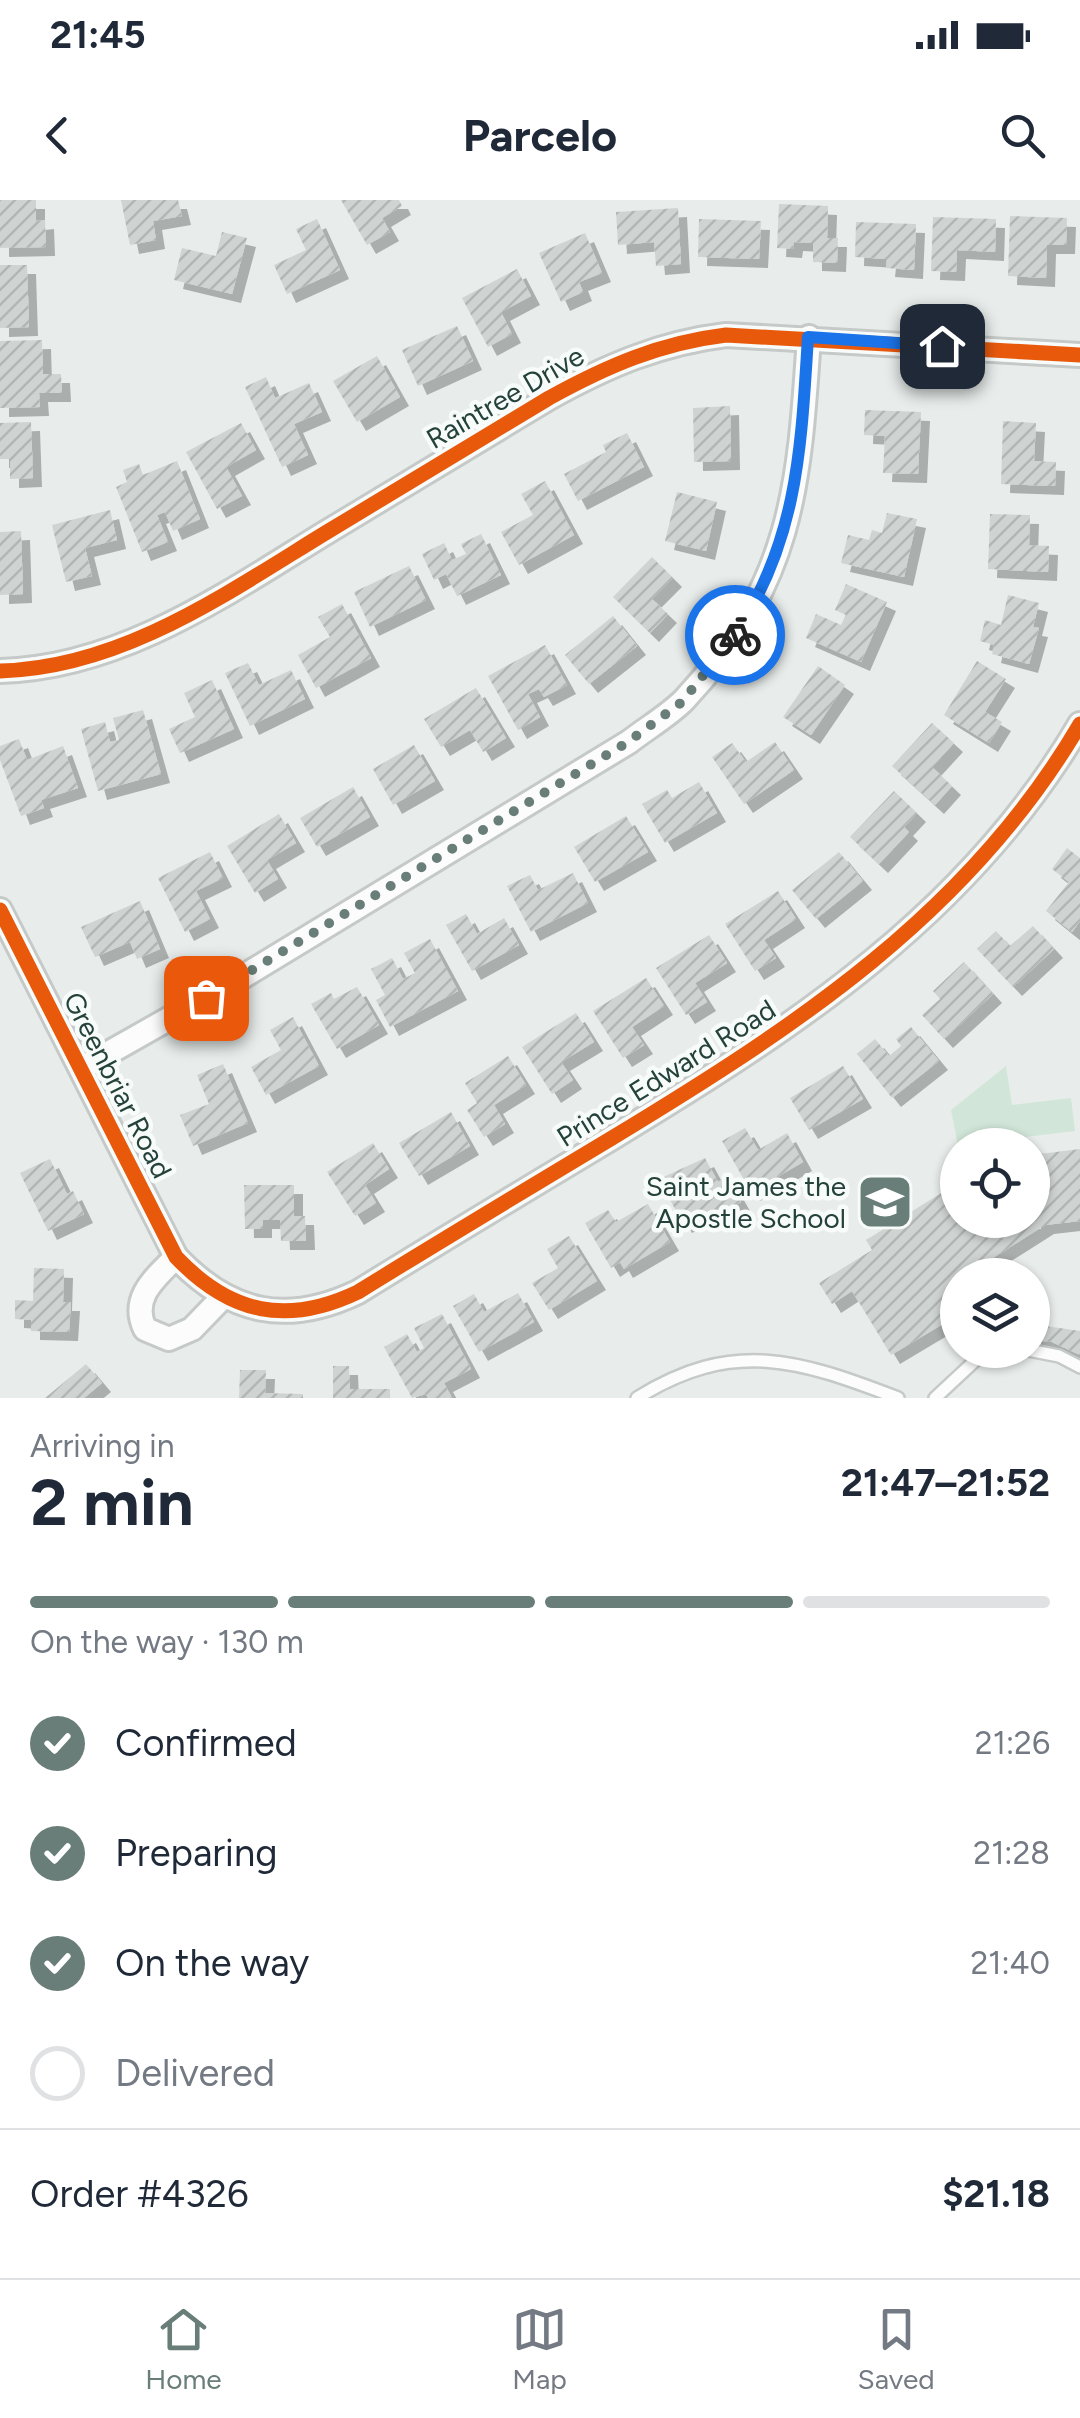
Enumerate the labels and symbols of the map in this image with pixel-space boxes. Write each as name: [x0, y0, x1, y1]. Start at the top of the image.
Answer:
pin: [900, 304, 985, 389]
street label: Raintree Drive: [420, 338, 590, 456]
courier: [685, 585, 785, 685]
pin: [164, 956, 249, 1041]
street label: Greenbriar Road: [56, 986, 180, 1184]
street label: Prince Edward Road: [550, 992, 782, 1154]
place label: Saint James the Apostle School: [646, 1169, 846, 1235]
school or university icon: Saint James the Apostle School: [855, 1172, 915, 1232]

